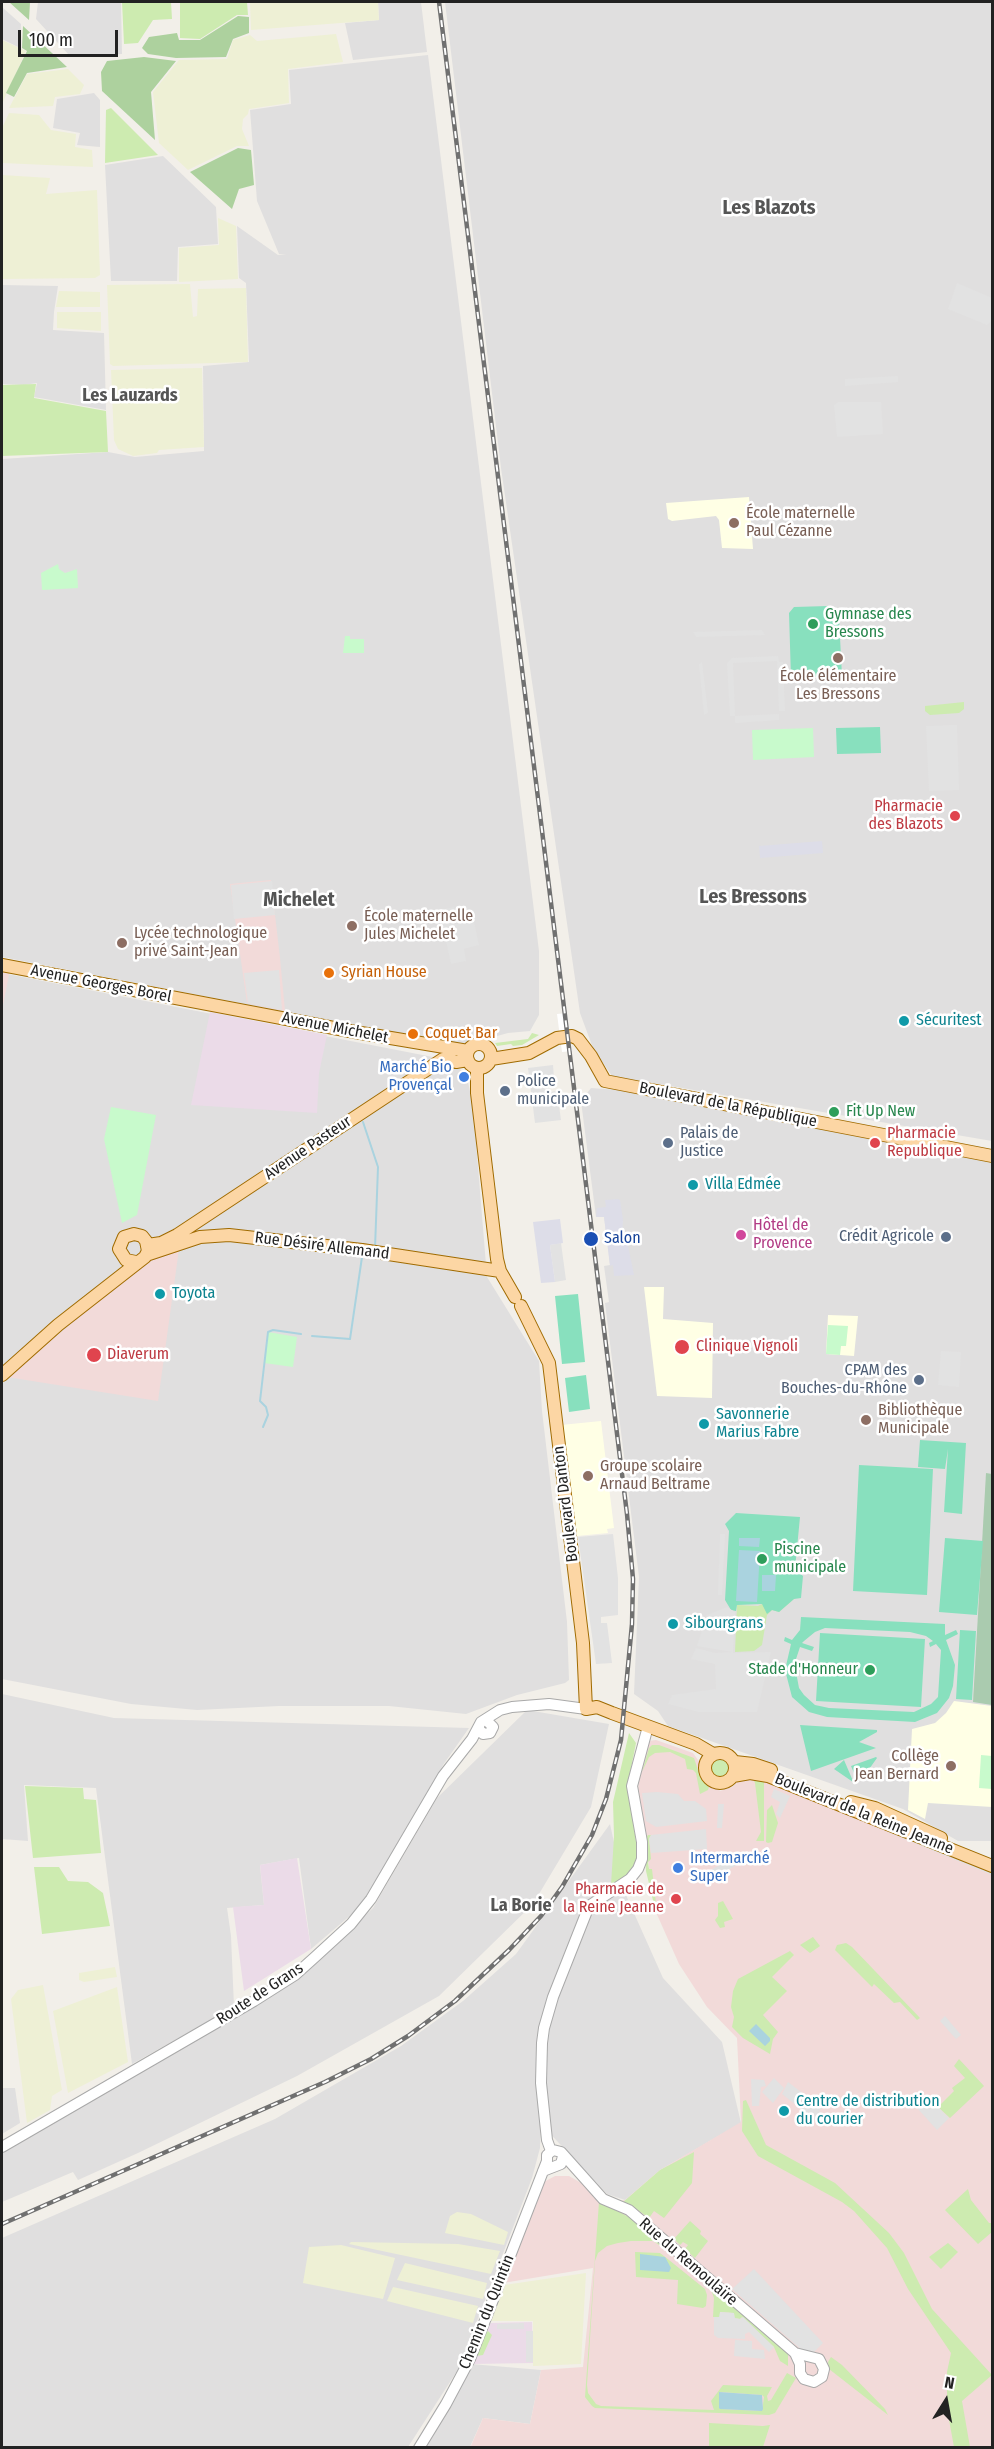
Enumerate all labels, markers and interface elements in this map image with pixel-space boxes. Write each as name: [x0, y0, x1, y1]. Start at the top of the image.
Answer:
scale bar: [21, 18, 122, 56]
text: 100 m: [29, 29, 73, 51]
district label: Les Blazots: [722, 196, 816, 220]
district label: Les Lauzards: [82, 385, 178, 407]
place label: École maternelle Paul Cézanne: [746, 504, 855, 542]
marker: École maternelle Paul Cézanne: [727, 516, 741, 530]
place label: Gymnase des Bressons: [825, 605, 912, 643]
marker: Gymnase des Bressons: [806, 617, 820, 631]
marker: École élémentaire Les Bressons: [831, 651, 845, 665]
place label: École élémentaire Les Bressons: [780, 667, 896, 705]
place label: Pharmacie des Blazots: [869, 797, 943, 835]
marker: Pharmacie des Blazots: [948, 809, 962, 823]
district label: Les Bressons: [699, 885, 807, 909]
district label: Michelet: [263, 888, 335, 912]
place label: École maternelle Jules Michelet: [364, 907, 473, 945]
marker: École maternelle Jules Michelet: [345, 919, 359, 933]
place label: Lycée technologique privé Saint-Jean: [134, 924, 267, 962]
marker: Lycée technologique privé Saint-Jean: [115, 936, 129, 950]
street label: Avenue Georges Borel: [29, 961, 173, 1007]
place label: Syrian House: [341, 963, 427, 983]
marker: Syrian House: [322, 966, 336, 980]
street label: Avenue Michelet: [280, 1008, 390, 1048]
place label: Sécuritest: [916, 1011, 982, 1031]
marker: Sécuritest: [897, 1014, 911, 1028]
place label: Coquet Bar: [425, 1024, 497, 1044]
marker: Coquet Bar: [406, 1027, 420, 1041]
place label: Marché Bio Provençal: [380, 1058, 452, 1096]
marker: Marché Bio Provençal: [457, 1070, 471, 1084]
place label: Police municipale: [517, 1072, 589, 1110]
street label: Boulevard de la République: [638, 1078, 818, 1132]
marker: Police municipale: [498, 1084, 512, 1098]
place label: Fit Up New: [846, 1102, 915, 1122]
marker: Fit Up New: [827, 1105, 841, 1119]
street label: Avenue Pasteur: [261, 1112, 355, 1184]
place label: Palais de Justice: [680, 1124, 738, 1162]
place label: Pharmacie Republique: [887, 1124, 962, 1162]
marker: Palais de Justice: [661, 1136, 675, 1150]
marker: Pharmacie Republique: [868, 1136, 882, 1150]
place label: Villa Edmée: [705, 1175, 781, 1195]
marker: Villa Edmée: [686, 1178, 700, 1192]
place label: Hôtel de Provence: [753, 1216, 812, 1254]
place label: Crédit Agricole: [839, 1227, 934, 1247]
street label: Rue Désiré Allemand: [254, 1228, 390, 1264]
marker: Hôtel de Provence: [734, 1228, 748, 1242]
place label: Salon: [604, 1229, 641, 1249]
marker: Salon: [582, 1230, 600, 1248]
marker: Crédit Agricole: [939, 1230, 953, 1244]
place label: Toyota: [172, 1284, 215, 1304]
marker: Toyota: [153, 1287, 167, 1301]
place label: Clinique Vignoli: [696, 1337, 798, 1357]
marker: Clinique Vignoli: [673, 1338, 691, 1356]
place label: Diaverum: [107, 1345, 169, 1365]
marker: Diaverum: [85, 1346, 103, 1364]
place label: CPAM des Bouches-du-Rhône: [781, 1361, 907, 1399]
marker: CPAM des Bouches-du-Rhône: [912, 1373, 926, 1387]
place label: Bibliothèque Municipale: [878, 1401, 962, 1439]
place label: Savonnerie Marius Fabre: [716, 1405, 799, 1443]
marker: Bibliothèque Municipale: [859, 1413, 873, 1427]
marker: Savonnerie Marius Fabre: [697, 1417, 711, 1431]
street label: Boulevard Danton: [549, 1445, 583, 1563]
place label: Groupe scolaire Arnaud Beltrame: [600, 1457, 710, 1495]
marker: Groupe scolaire Arnaud Beltrame: [581, 1469, 595, 1483]
place label: Piscine municipale: [774, 1540, 846, 1578]
marker: Piscine municipale: [755, 1552, 769, 1566]
place label: Sibourgrans: [685, 1614, 763, 1634]
marker: Sibourgrans: [666, 1617, 680, 1631]
place label: Stade d'Honneur: [748, 1660, 858, 1680]
marker: Stade d'Honneur: [863, 1663, 877, 1677]
place label: Collège Jean Bernard: [855, 1747, 939, 1785]
marker: Collège Jean Bernard: [944, 1759, 958, 1773]
street label: Boulevard de la Reine Jeanne: [772, 1769, 956, 1859]
place label: Intermarché Super: [690, 1849, 770, 1887]
marker: Intermarché Super: [671, 1861, 685, 1875]
place label: Pharmacie de la Reine Jeanne: [563, 1880, 664, 1918]
marker: Pharmacie de la Reine Jeanne: [669, 1892, 683, 1906]
district label: La Borie: [490, 1895, 552, 1917]
street label: Route de Grans: [213, 1959, 307, 2029]
place label: Centre de distribution du courier: [796, 2092, 940, 2130]
marker: Centre de distribution du courier: [777, 2104, 791, 2118]
street label: Rue du Remoulaïre: [635, 2214, 741, 2310]
street label: Chemin du Quintin: [455, 2252, 519, 2372]
north arrow: [916, 2371, 976, 2431]
text: N: [943, 2373, 956, 2393]

